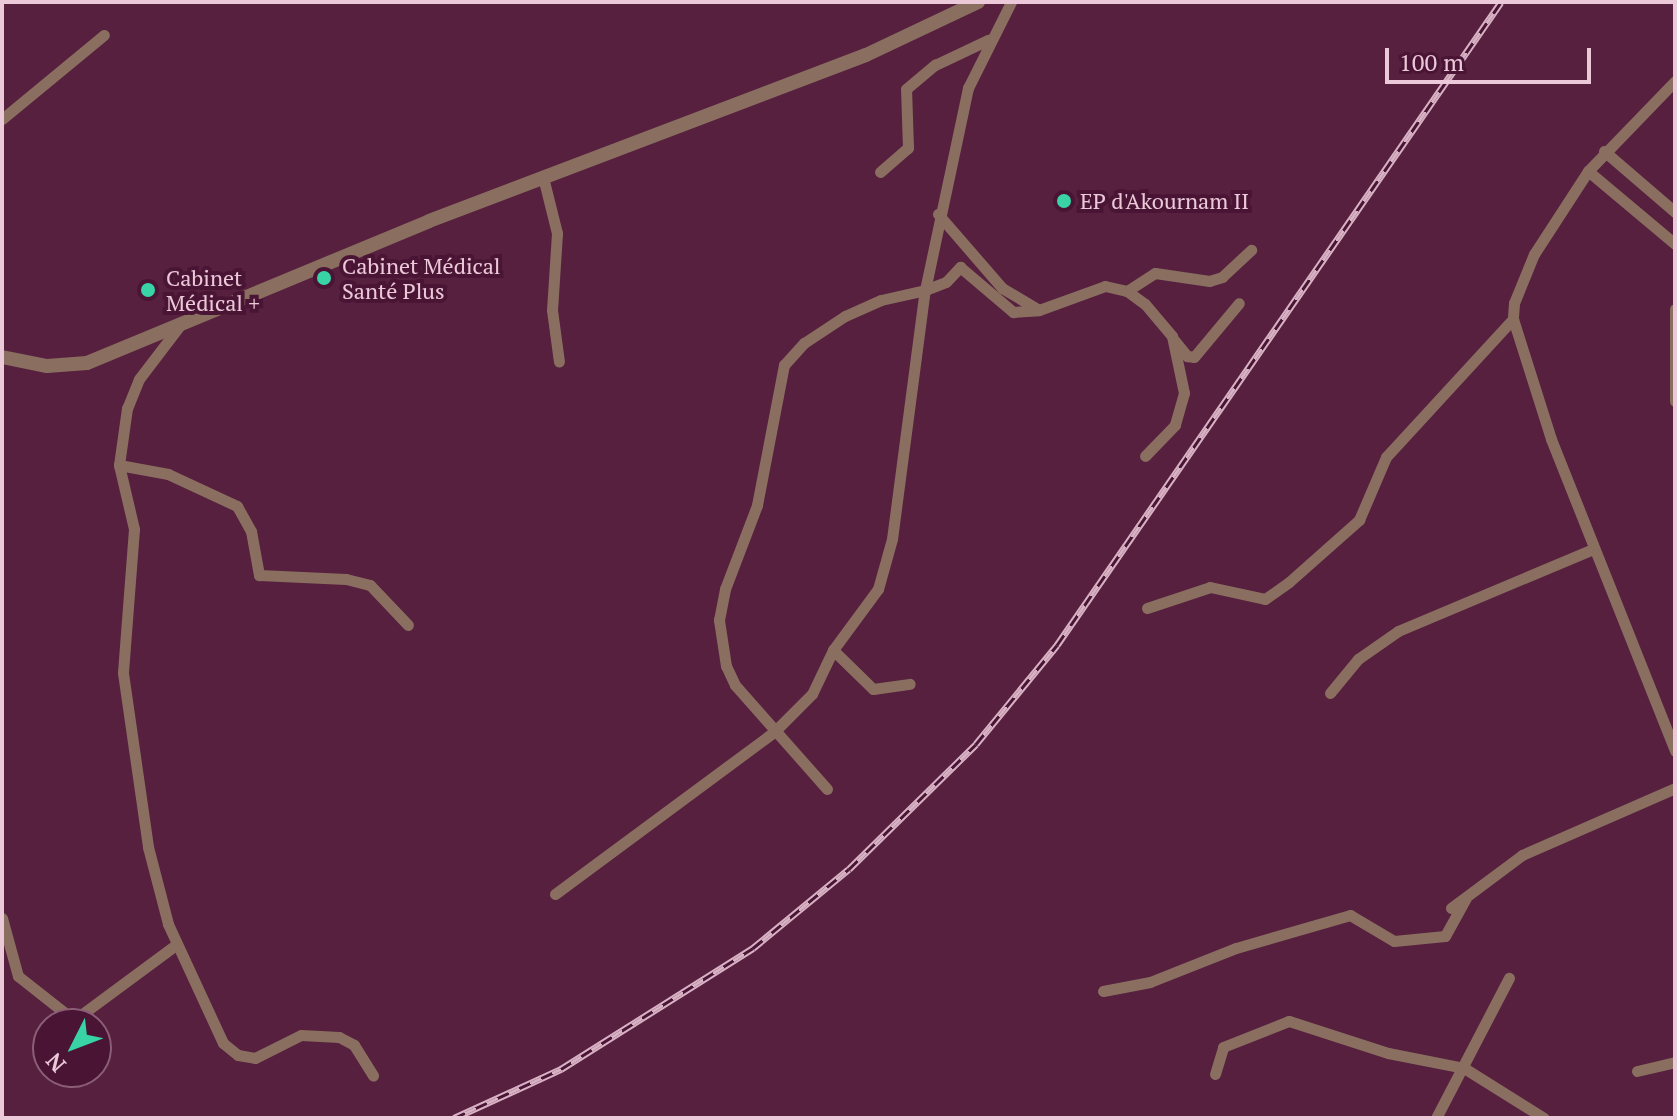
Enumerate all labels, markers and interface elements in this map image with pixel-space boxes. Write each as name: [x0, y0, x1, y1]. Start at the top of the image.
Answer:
scale bar: [1389, 32, 1595, 82]
text: 100 m: [1399, 46, 1464, 78]
place label: EP d'Akournam II: [1080, 188, 1249, 214]
marker: EP d'Akournam II: [1055, 192, 1073, 210]
place label: Cabinet Médical Santé Plus: [342, 252, 500, 304]
place label: Cabinet Médical +: [166, 264, 260, 316]
marker: Cabinet Médical Santé Plus: [313, 267, 335, 289]
marker: Cabinet Médical +: [137, 279, 159, 301]
north arrow: [32, 1008, 112, 1088]
text: N: [39, 1047, 72, 1079]

